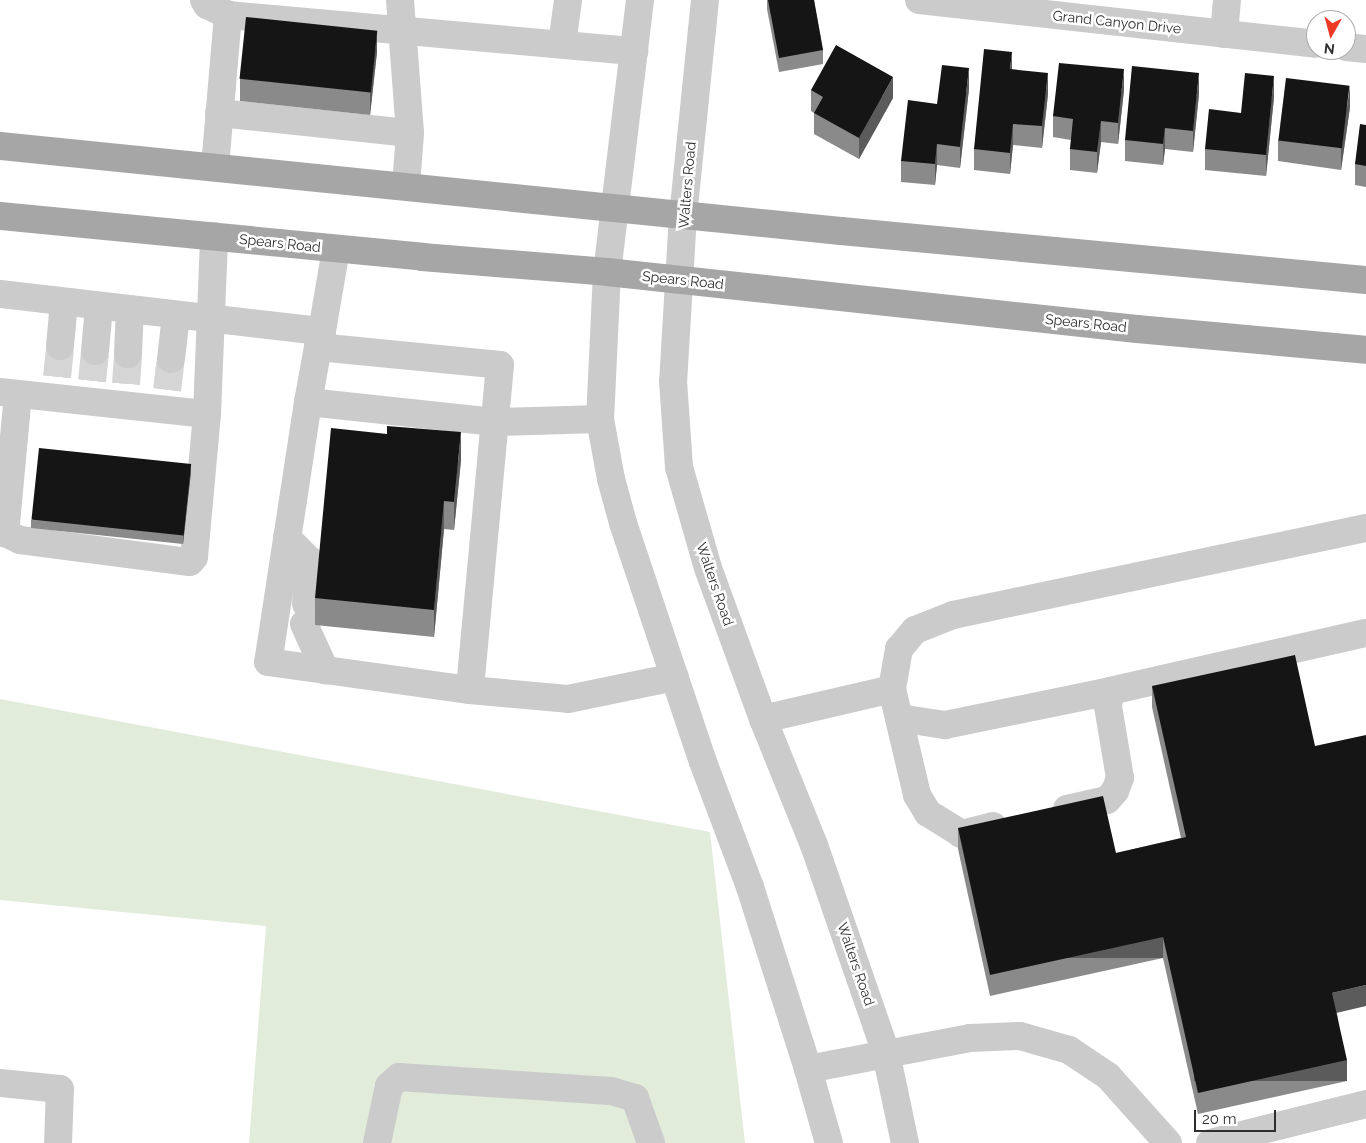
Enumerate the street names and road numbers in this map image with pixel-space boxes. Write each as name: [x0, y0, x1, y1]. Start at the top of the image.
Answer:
street label: Grand Canyon Drive: [1052, 7, 1182, 37]
street label: Walters Road: [675, 141, 699, 229]
street label: Spears Road: [238, 230, 322, 256]
street label: Spears Road: [641, 267, 725, 293]
street label: Spears Road: [1044, 310, 1128, 336]
street label: Walters Road: [693, 540, 737, 628]
street label: Walters Road: [834, 920, 878, 1008]

